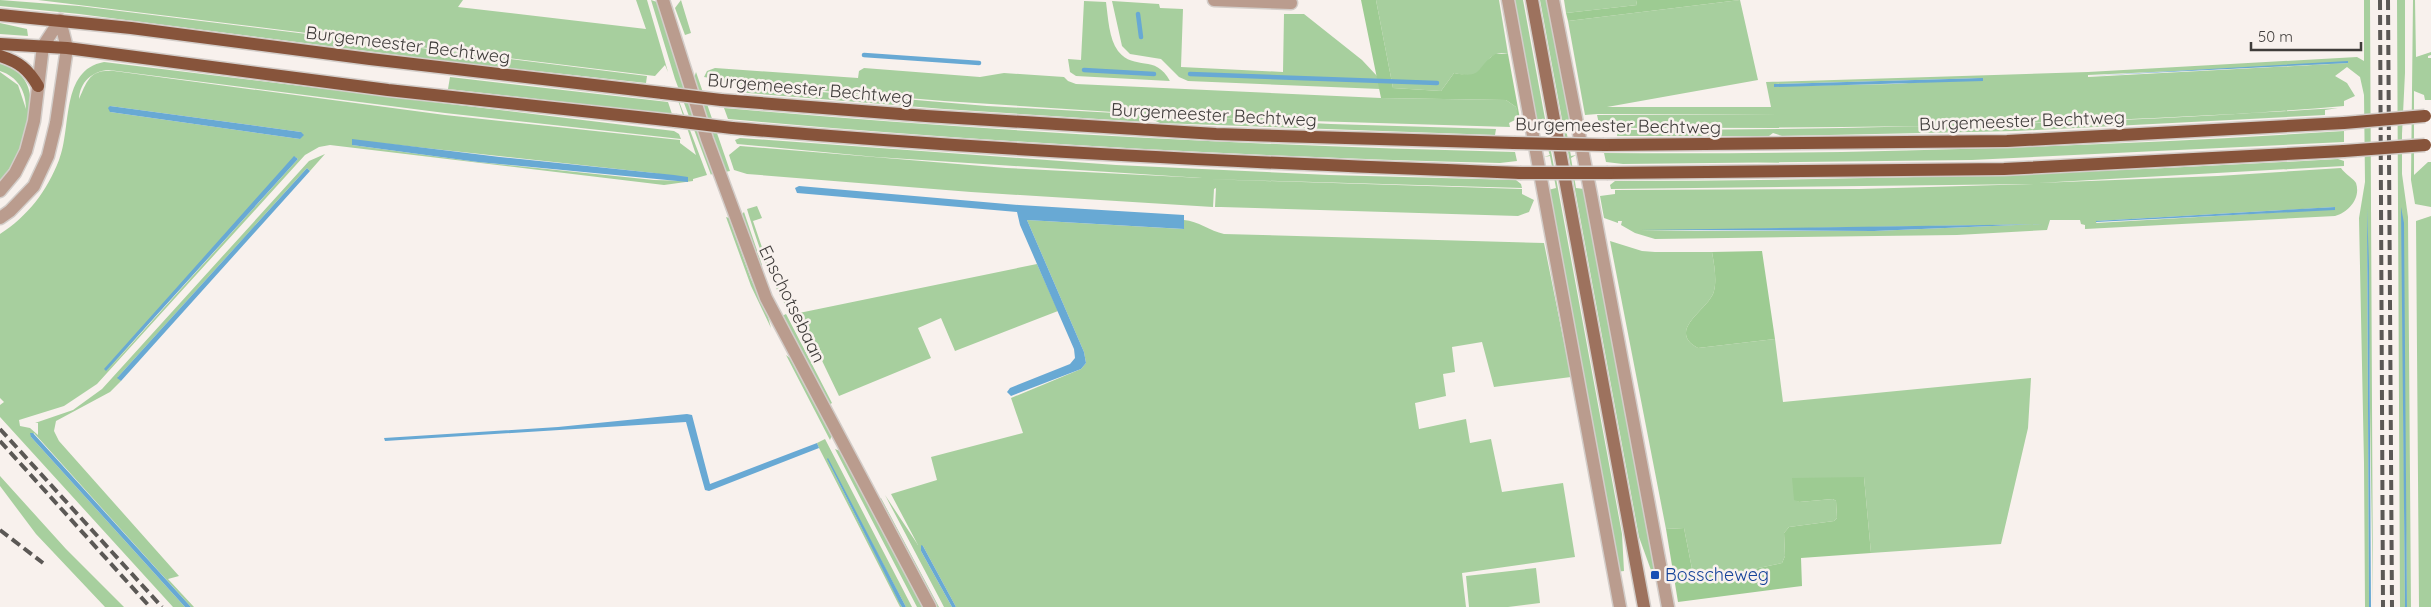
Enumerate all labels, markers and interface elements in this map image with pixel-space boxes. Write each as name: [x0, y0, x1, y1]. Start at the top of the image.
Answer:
scale bar: [2251, 20, 2361, 52]
street label: Burgemeester Bechtweg: [304, 21, 512, 68]
text: 50 m: [2258, 27, 2293, 46]
street label: Burgemeester Bechtweg: [706, 68, 914, 109]
street label: Burgemeester Bechtweg: [1111, 98, 1317, 131]
street label: Burgemeester Bechtweg: [1919, 105, 2125, 136]
street label: Burgemeester Bechtweg: [1515, 112, 1721, 139]
street label: Enschotsebaan: [754, 241, 831, 366]
place label: Bosscheweg: [1665, 563, 1769, 586]
marker: Bosscheweg: [1649, 569, 1661, 581]

